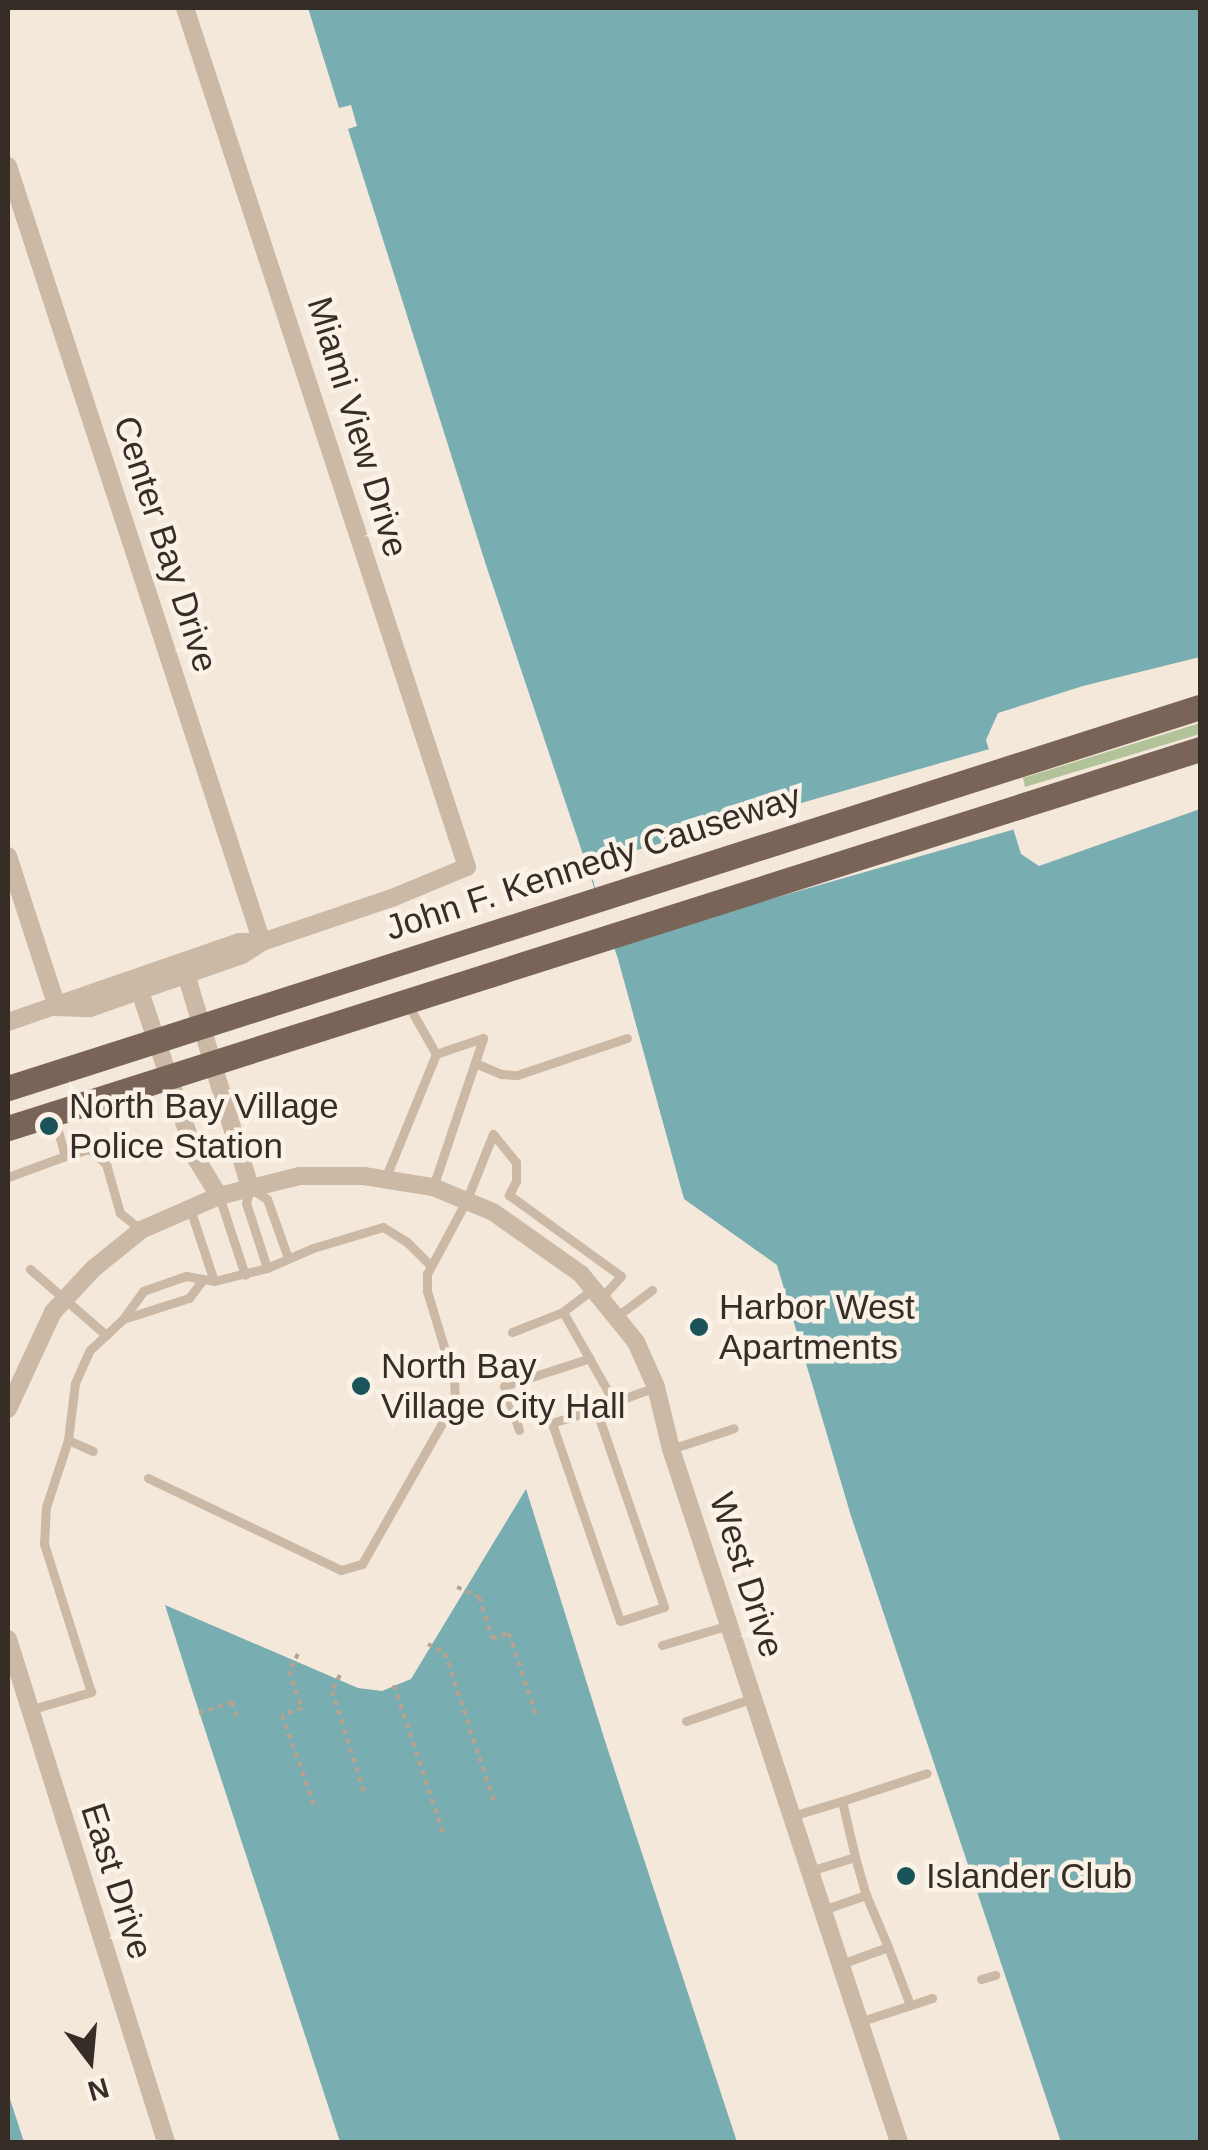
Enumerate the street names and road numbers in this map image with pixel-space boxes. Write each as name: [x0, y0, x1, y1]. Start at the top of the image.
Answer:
street label: Miami View Drive: [298, 292, 418, 562]
street label: Center Bay Drive: [105, 411, 227, 677]
street label: John F. Kennedy Causeway: [380, 775, 806, 949]
street label: West Drive: [701, 1487, 793, 1663]
street label: East Drive: [72, 1798, 162, 1964]

